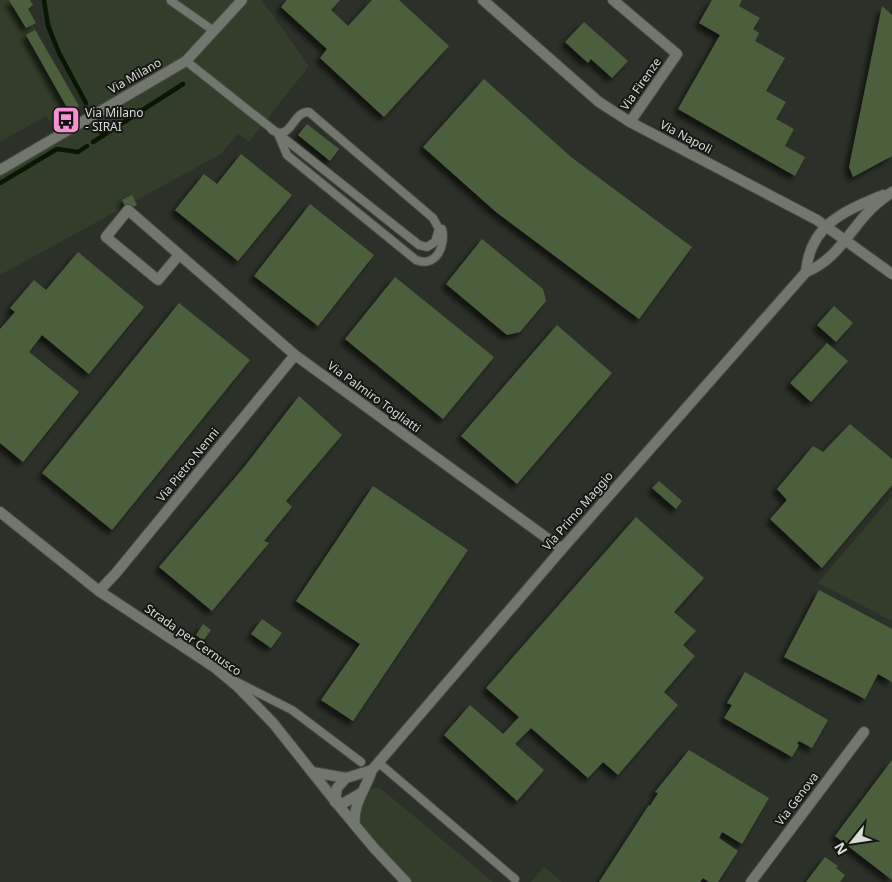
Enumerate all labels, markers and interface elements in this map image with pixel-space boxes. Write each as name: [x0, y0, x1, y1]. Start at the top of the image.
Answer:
street label: Via Milano: [105, 54, 164, 98]
street label: Via Firenze: [616, 54, 665, 113]
place label: Via Milano - SIRAI: [85, 104, 144, 135]
bus stop icon: Via Milano - SIRAI: [51, 105, 81, 135]
street label: Via Napoli: [657, 116, 715, 157]
street label: Via Palmiro Togliatti: [324, 357, 425, 436]
street label: Via Pietro Nenni: [153, 424, 223, 505]
street label: Via Primo Maggio: [538, 467, 617, 554]
street label: Strada per Cernusco: [141, 600, 245, 679]
street label: Via Genova: [771, 768, 822, 829]
north arrow: [827, 817, 877, 867]
text: N: [829, 839, 851, 858]

